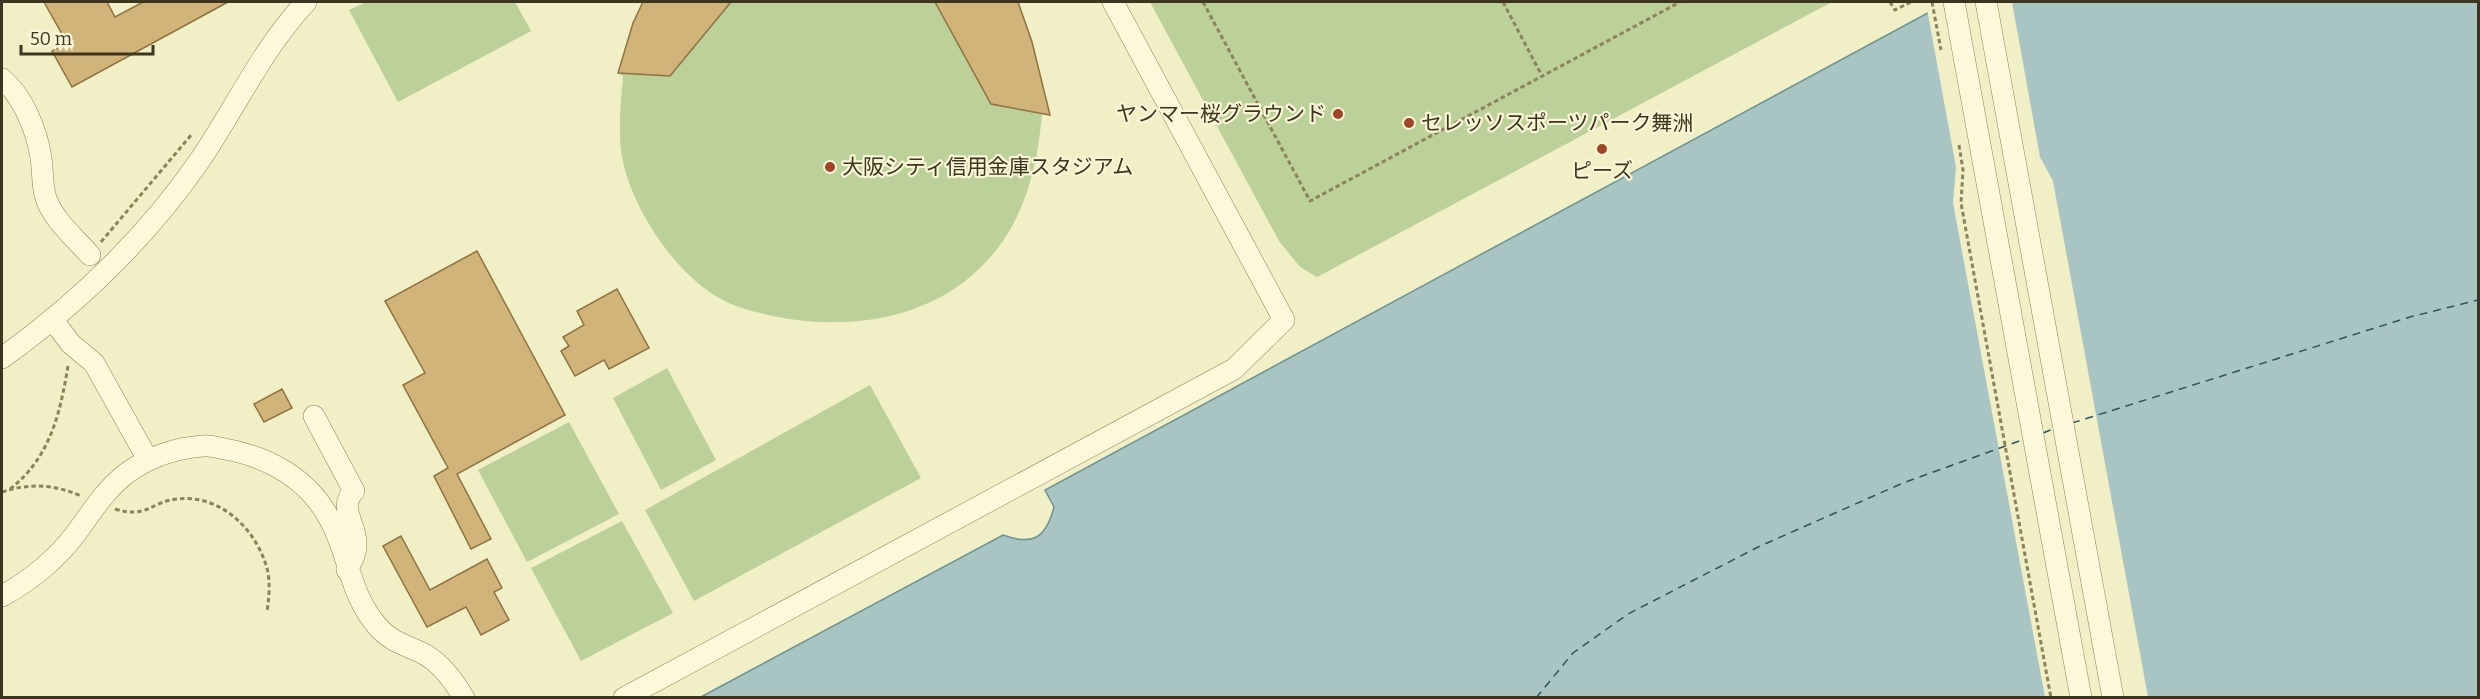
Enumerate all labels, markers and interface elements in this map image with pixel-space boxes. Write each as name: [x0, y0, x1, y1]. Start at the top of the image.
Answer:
scale bar: [21, 18, 153, 56]
text: 50 m: [30, 28, 72, 50]
place label: ヤンマー桜グラウンド: [1116, 101, 1326, 127]
marker: ヤンマー桜グラウンド: [1331, 107, 1345, 121]
place label: セレッソスポーツパーク舞洲: [1421, 110, 1694, 136]
marker: セレッソスポーツパーク舞洲: [1402, 116, 1416, 130]
marker: ピーズ: [1595, 142, 1609, 156]
place label: 大阪シティ信用金庫スタジアム: [842, 154, 1133, 180]
place label: ピーズ: [1571, 158, 1633, 184]
marker: 大阪シティ信用金庫スタジアム: [823, 160, 837, 174]

